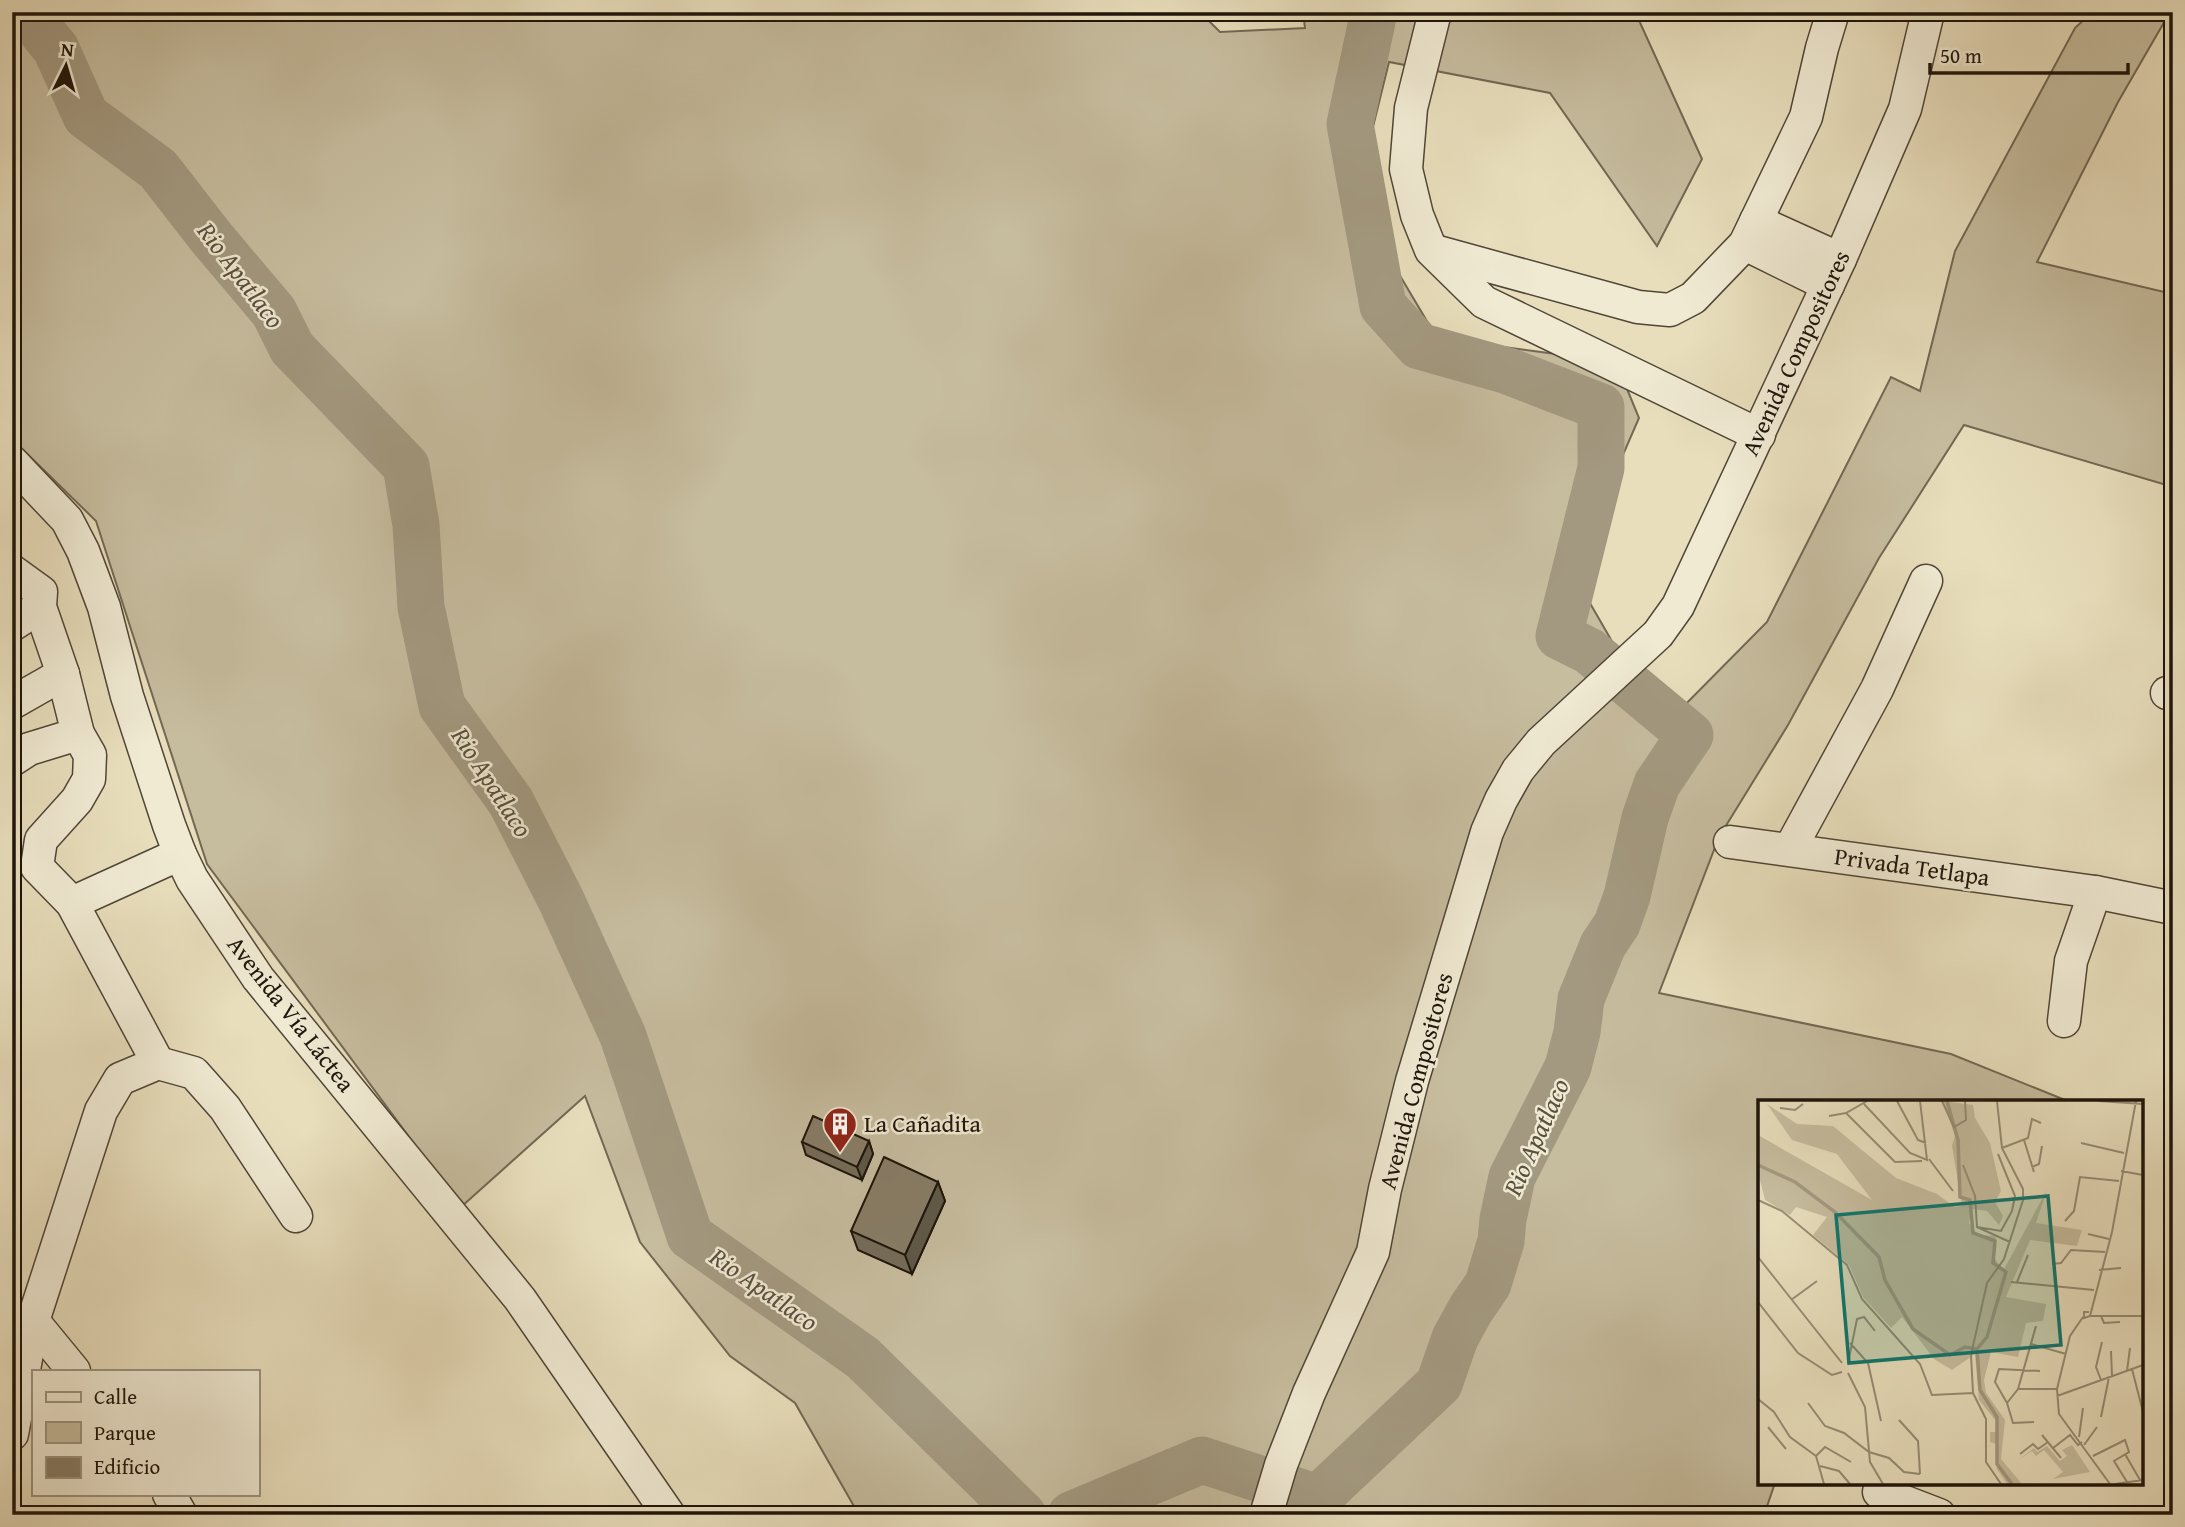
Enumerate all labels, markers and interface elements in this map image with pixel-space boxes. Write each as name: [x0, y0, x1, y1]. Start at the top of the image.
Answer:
north arrow: [32, 32, 102, 102]
scale bar: [1930, 32, 2127, 76]
text: N: [60, 35, 75, 64]
text: 50 m: [1940, 40, 1982, 71]
water label: Rio Apatlaco: [188, 212, 294, 336]
street label: Avenida Compositores: [1733, 244, 1859, 461]
water label: Rio Apatlaco: [442, 718, 543, 845]
street label: Privada Tetlapa: [1832, 838, 1993, 895]
street label: Avenida Vía Láctea: [219, 928, 364, 1100]
street label: Avenida Compositores: [1370, 969, 1461, 1193]
water label: Rio Apatlaco: [1492, 1072, 1579, 1202]
inset map: [1758, 1100, 2143, 1485]
building icon: La Cañadita: [821, 1105, 859, 1154]
place label: La Cañadita: [864, 1106, 982, 1141]
water label: Rio Apatlaco: [701, 1236, 826, 1340]
legend: [32, 1370, 259, 1496]
text: Calle: [94, 1381, 137, 1412]
text: Parque: [94, 1417, 156, 1448]
text: Edificio: [94, 1451, 160, 1482]

